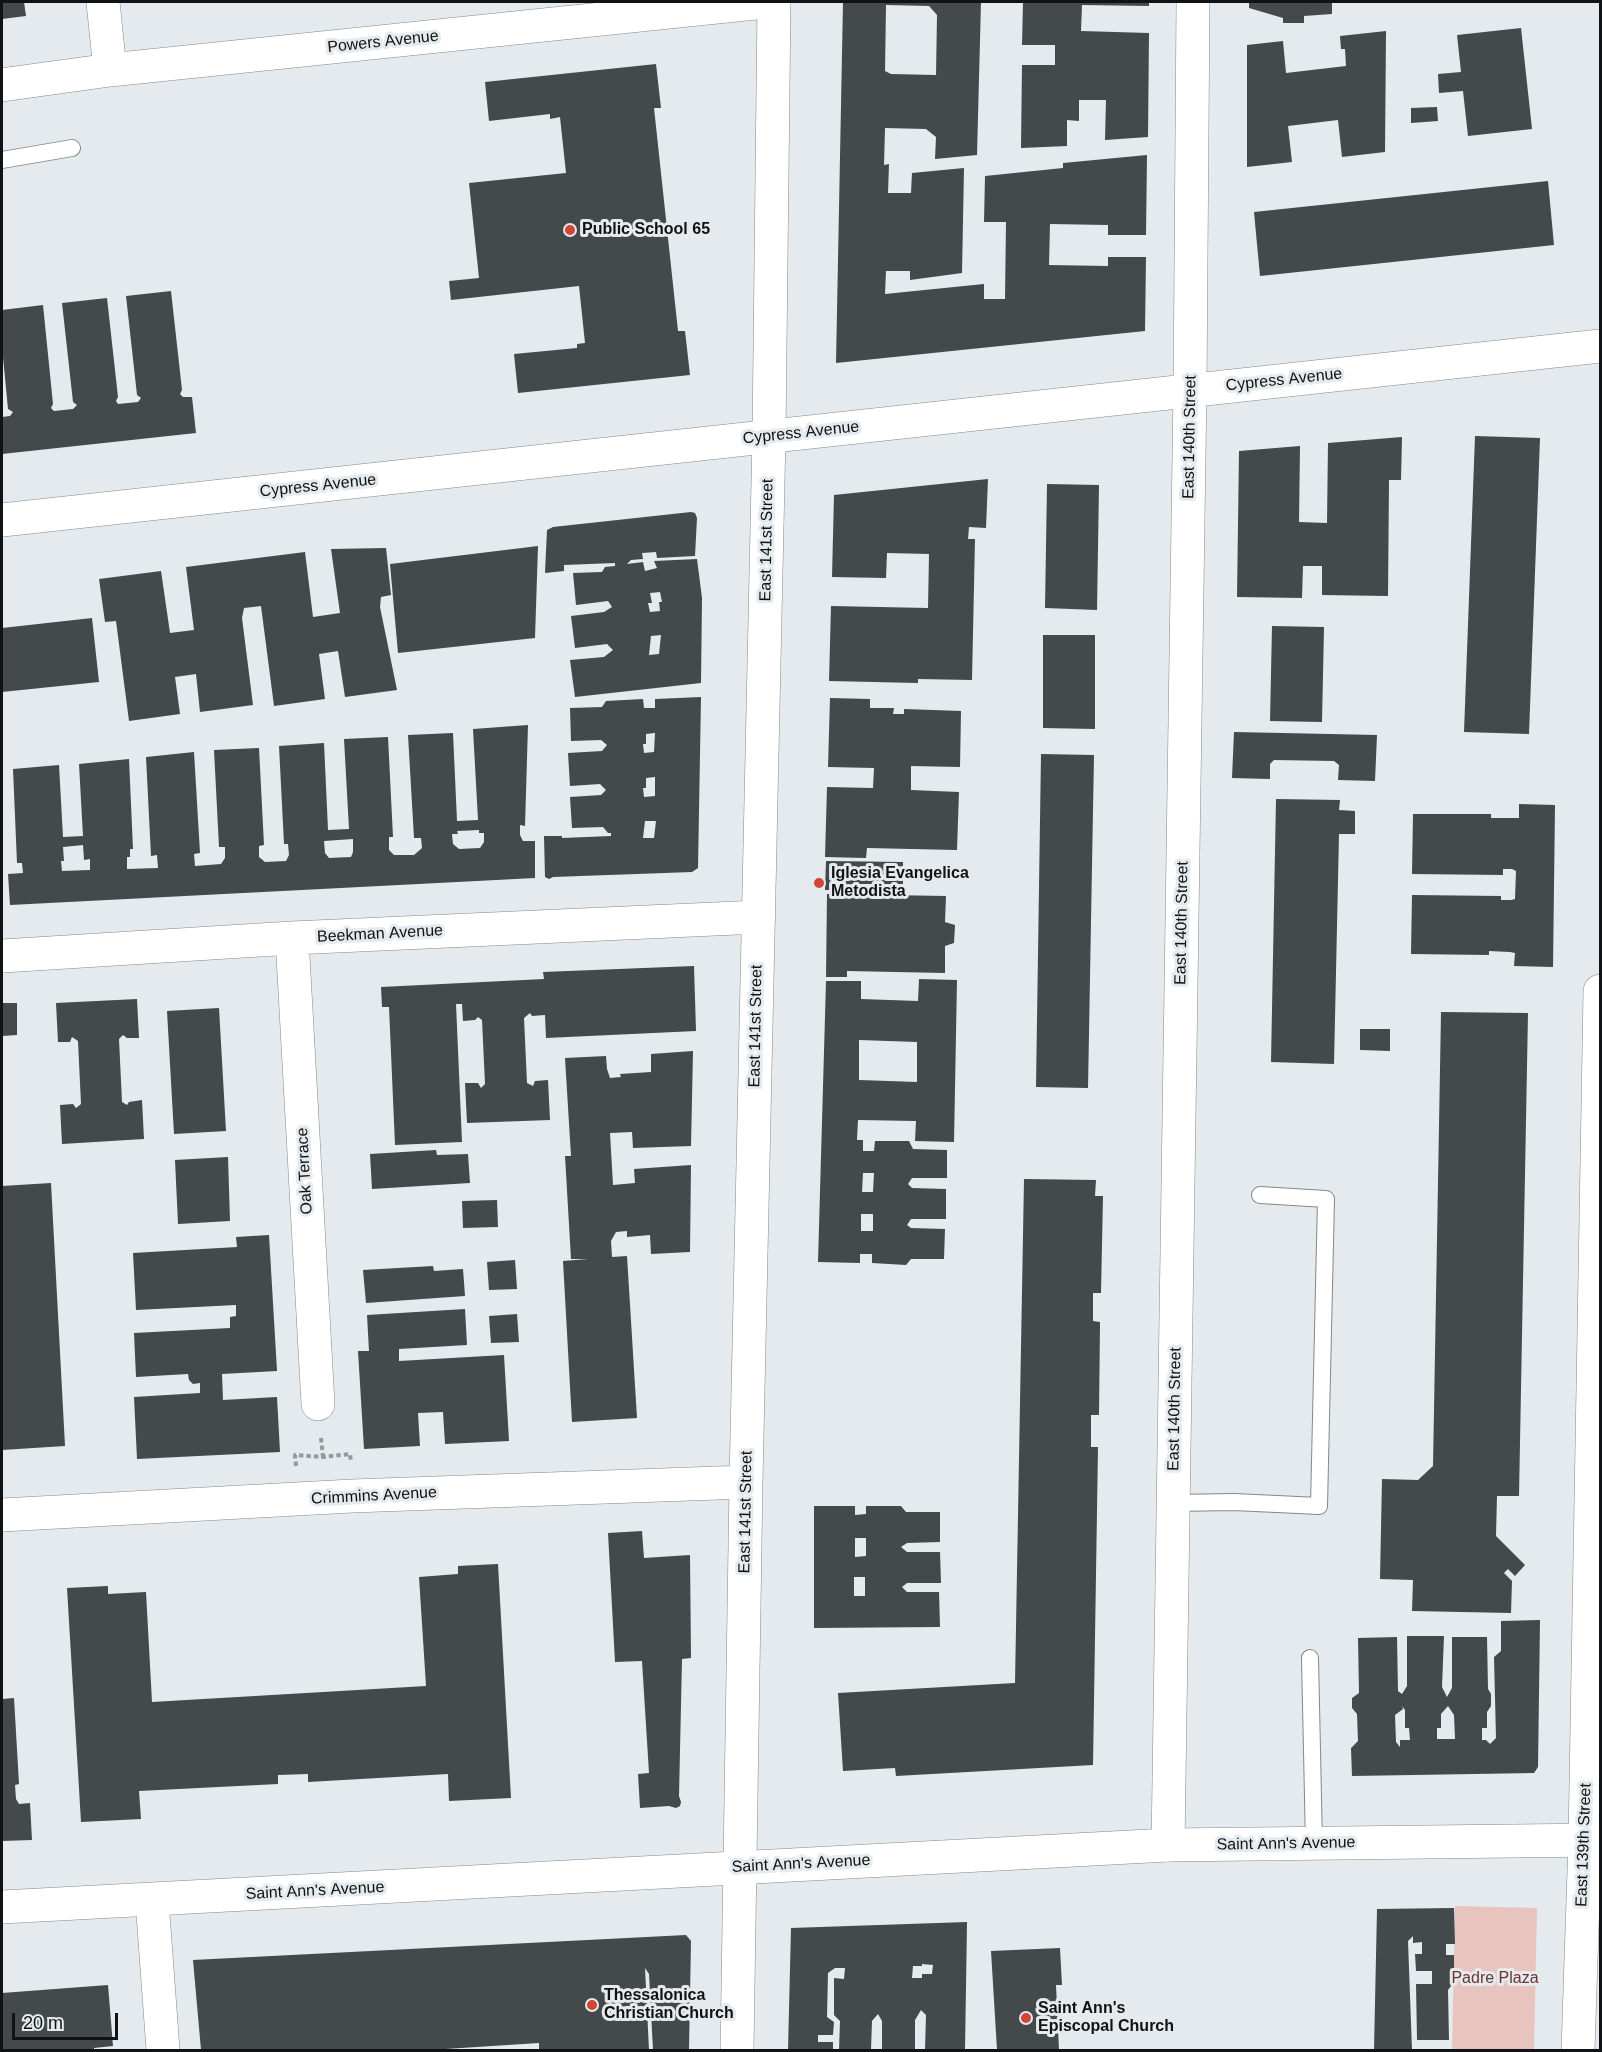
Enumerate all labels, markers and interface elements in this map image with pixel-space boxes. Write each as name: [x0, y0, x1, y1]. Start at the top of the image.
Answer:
street label: Powers Avenue: [326, 27, 440, 57]
place label: Public School 65: [582, 220, 710, 240]
marker: Public School 65: [563, 223, 577, 237]
street label: Cypress Avenue: [1225, 364, 1343, 396]
street label: East 140th Street: [1179, 375, 1201, 499]
street label: Cypress Avenue: [742, 417, 860, 449]
street label: Cypress Avenue: [259, 470, 377, 502]
street label: East 141st Street: [756, 478, 778, 602]
street label: East 140th Street: [1171, 861, 1193, 985]
place label: Iglesia Evangelica Metodista: [831, 864, 969, 902]
marker: Iglesia Evangelica Metodista: [812, 876, 826, 890]
street label: Beekman Avenue: [317, 921, 443, 947]
street label: East 141st Street: [745, 964, 767, 1088]
street label: Oak Terrace: [293, 1127, 317, 1215]
street label: East 140th Street: [1164, 1347, 1186, 1471]
street label: East 141st Street: [735, 1450, 757, 1574]
street label: Crimmins Avenue: [311, 1483, 437, 1509]
street label: East 139th Street: [1572, 1783, 1596, 1907]
street label: Saint Ann's Avenue: [1216, 1833, 1356, 1855]
street label: Saint Ann's Avenue: [731, 1851, 871, 1877]
street label: Saint Ann's Avenue: [245, 1878, 385, 1904]
park label: Padre Plaza: [1451, 1969, 1539, 1989]
place label: Thessalonica Christian Church: [604, 1986, 734, 2024]
marker: Thessalonica Christian Church: [585, 1998, 599, 2012]
place label: Saint Ann's Episcopal Church: [1038, 1999, 1174, 2037]
scale bar: [15, 2001, 122, 2039]
marker: Saint Ann's Episcopal Church: [1019, 2011, 1033, 2025]
text: 20 m: [23, 2013, 63, 2033]

